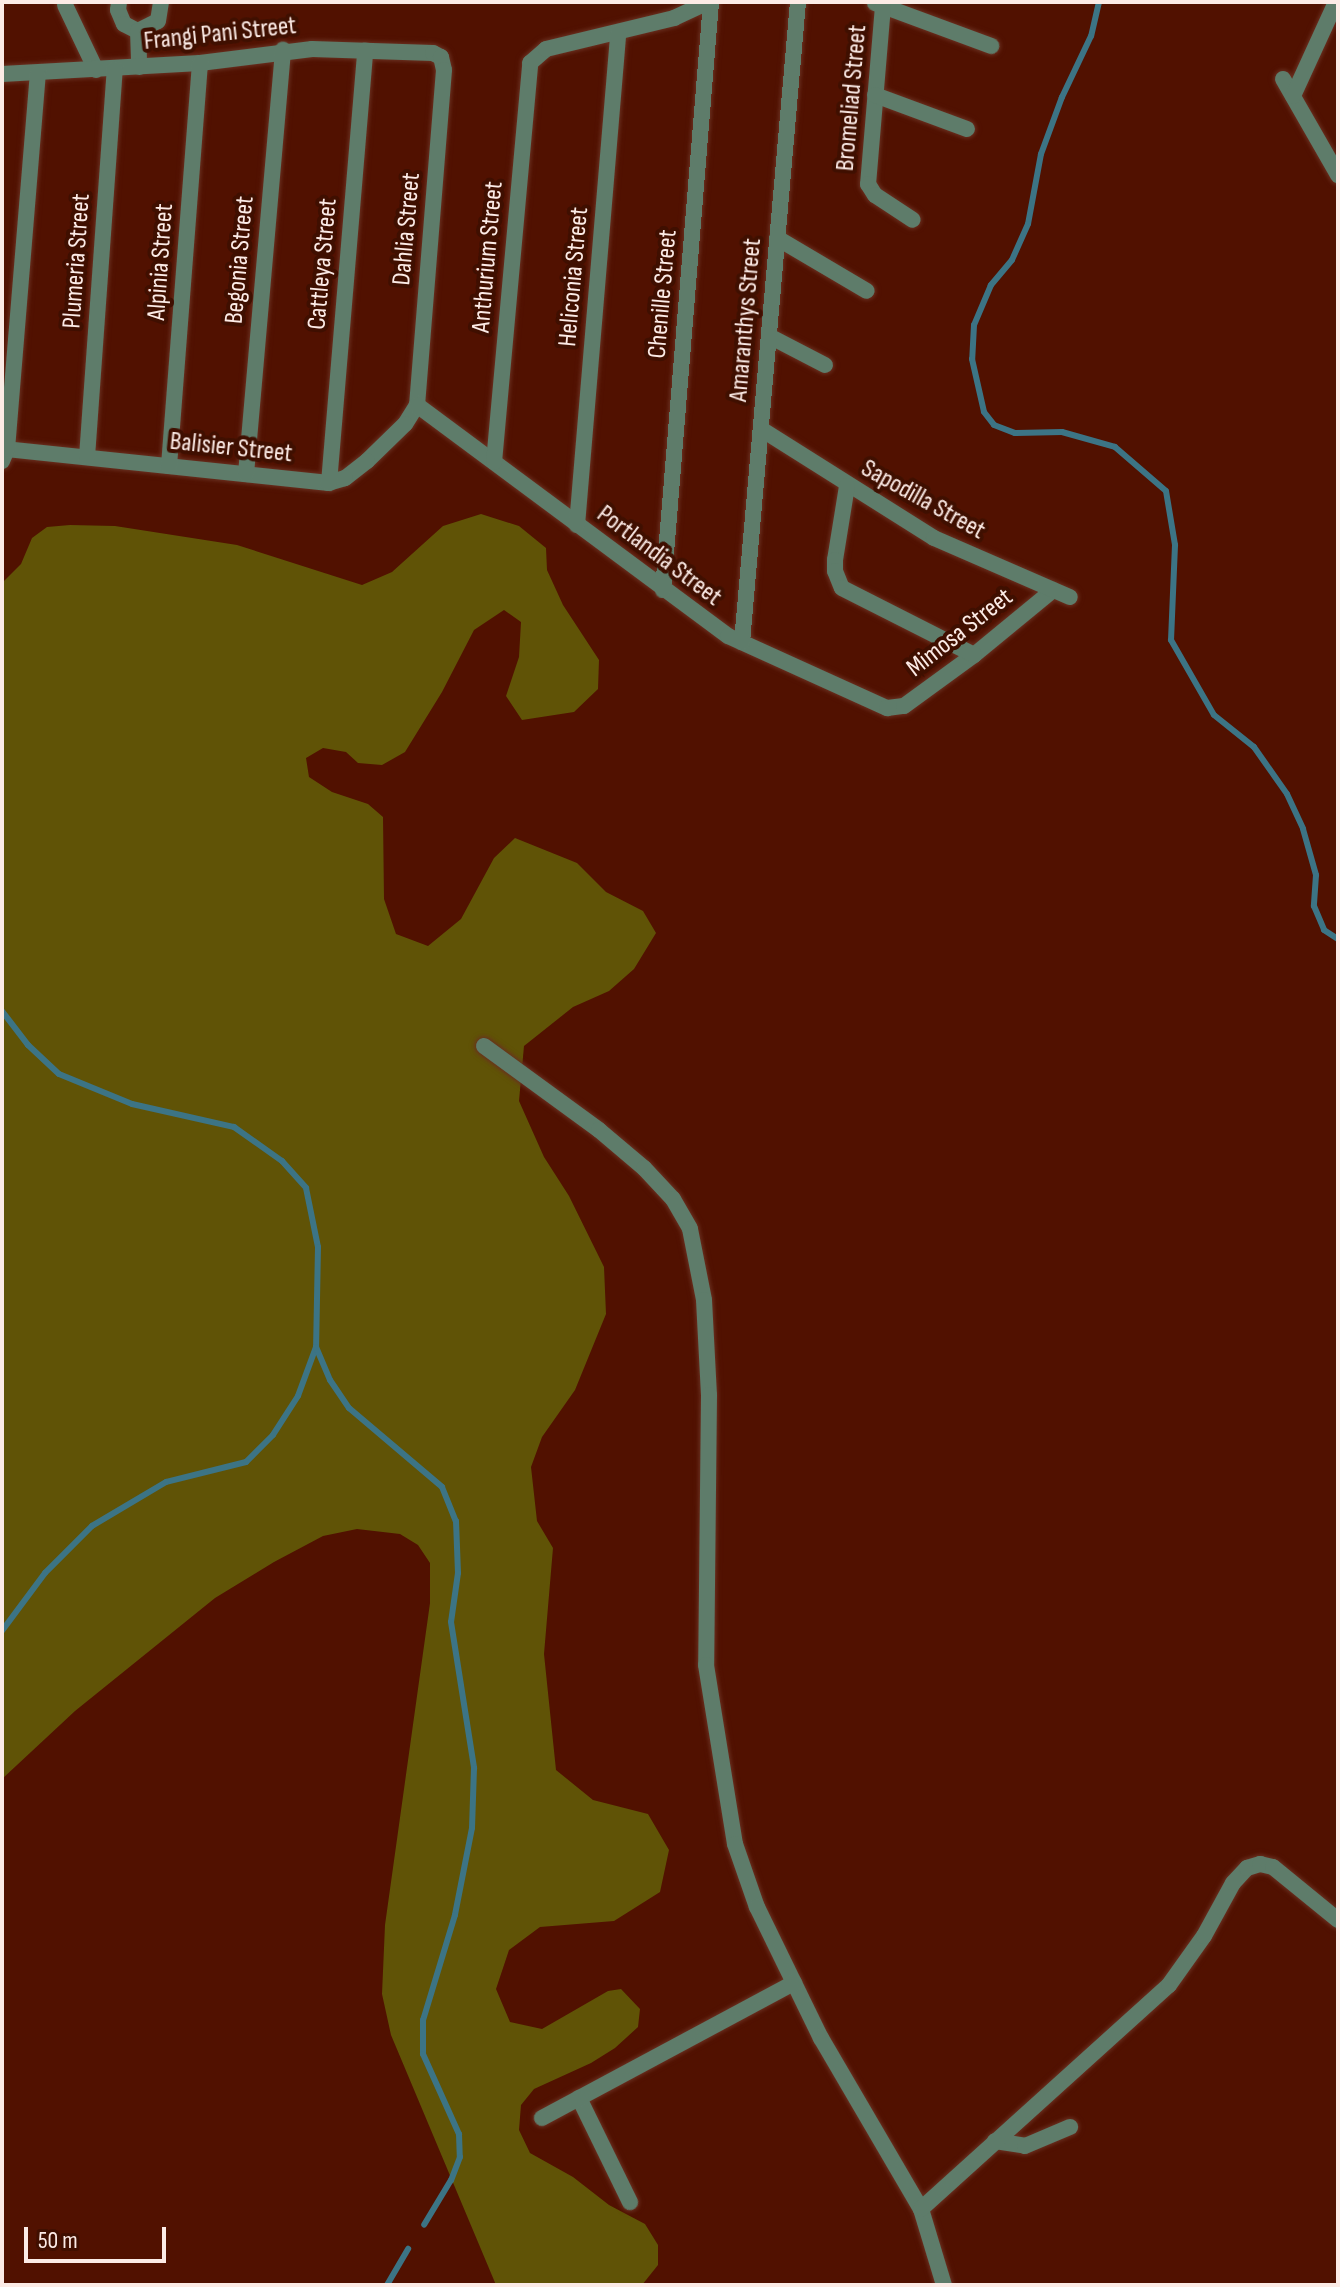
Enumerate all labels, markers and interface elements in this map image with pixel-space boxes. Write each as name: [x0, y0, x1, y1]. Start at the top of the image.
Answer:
street label: Frangi Pani Street: [142, 10, 298, 58]
street label: Bromeliad Street: [830, 24, 874, 172]
street label: Dahlia Street: [387, 171, 427, 287]
street label: Anthurium Street: [466, 180, 510, 334]
street label: Plumeria Street: [57, 193, 97, 329]
street label: Begonia Street: [219, 195, 261, 325]
street label: Cattleya Street: [302, 197, 344, 331]
street label: Alpinia Street: [141, 203, 181, 321]
street label: Heliconia Street: [552, 206, 596, 348]
street label: Chenille Street: [642, 228, 684, 360]
street label: Amaranthys Street: [723, 237, 769, 403]
street label: Balisier Street: [168, 426, 294, 470]
street label: Sapodilla Street: [856, 453, 990, 547]
street label: Portlandia Street: [590, 499, 728, 613]
street label: Mimosa Street: [901, 582, 1019, 684]
scale bar: [28, 2211, 170, 2261]
text: 50 m: [38, 2226, 78, 2255]

